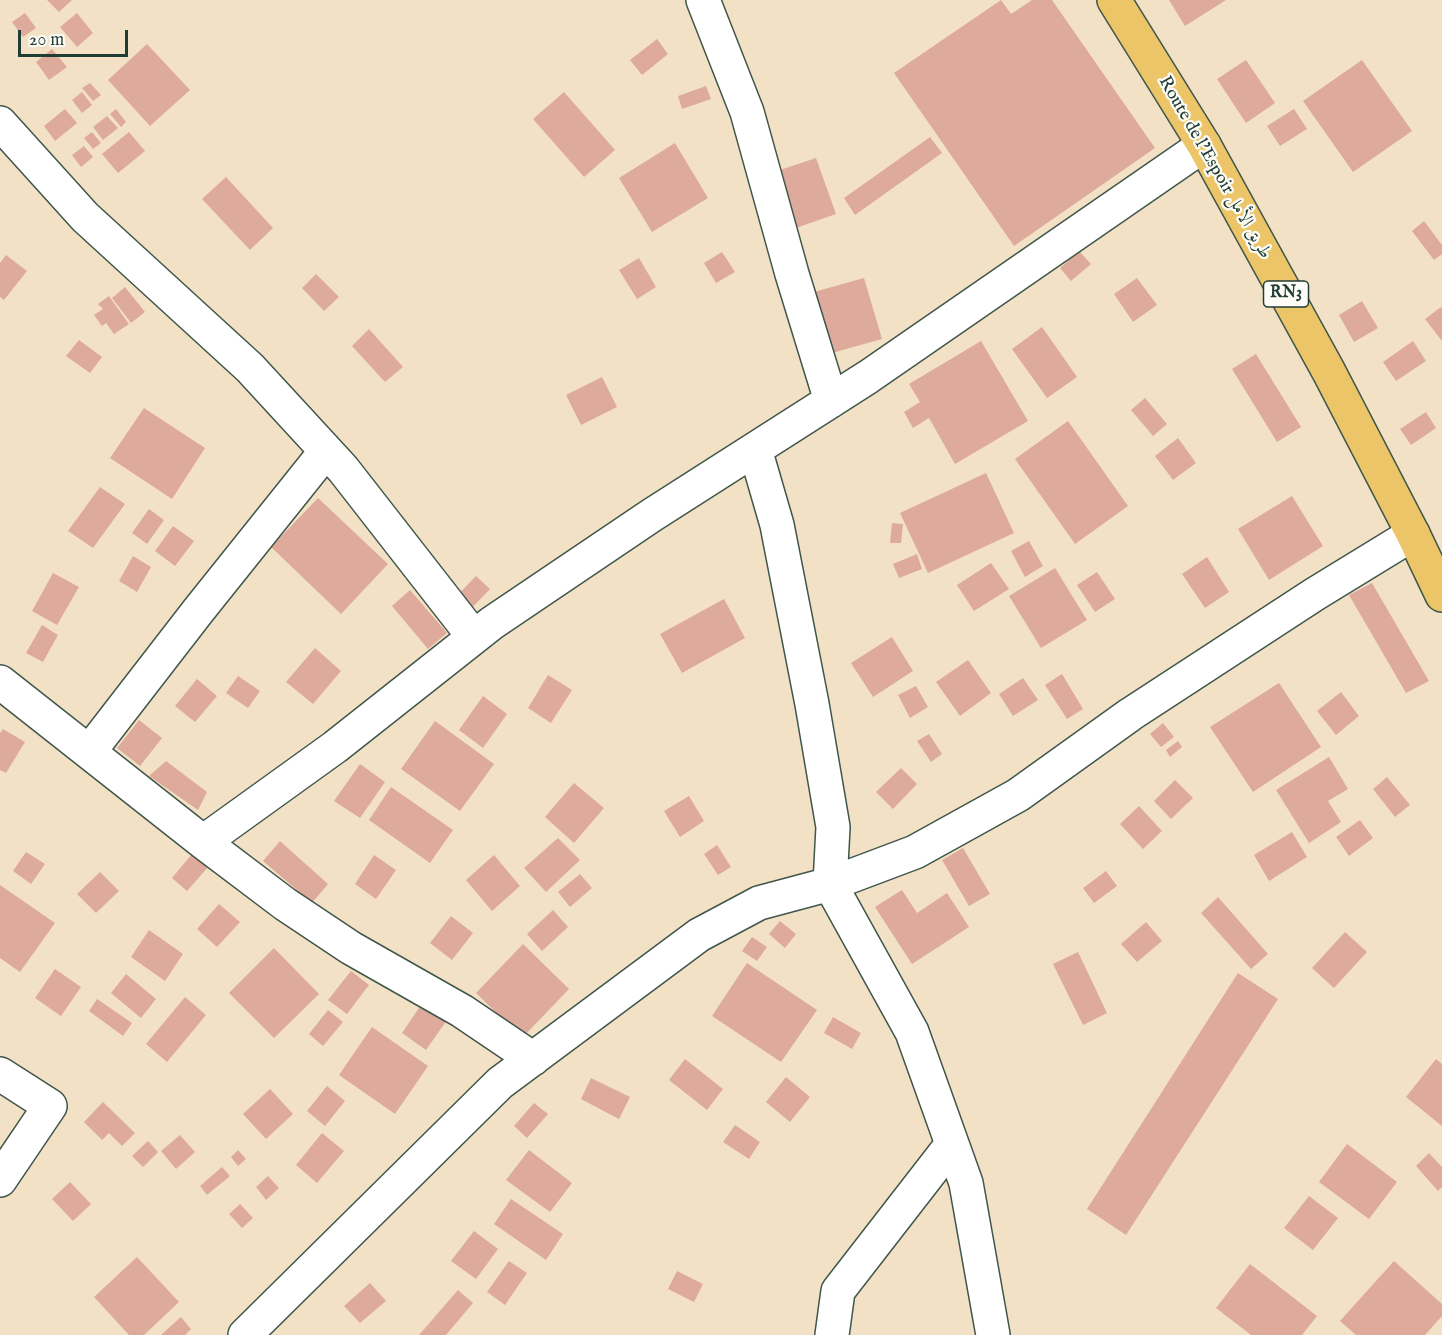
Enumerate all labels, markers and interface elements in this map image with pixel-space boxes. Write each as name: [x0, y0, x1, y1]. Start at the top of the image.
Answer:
scale bar: [21, 18, 130, 56]
text: 20 m: [29, 29, 64, 52]
street label: Route de l’Espoir طريق الأمل: [1153, 73, 1275, 263]
road number: RN3: [1264, 281, 1308, 307]

